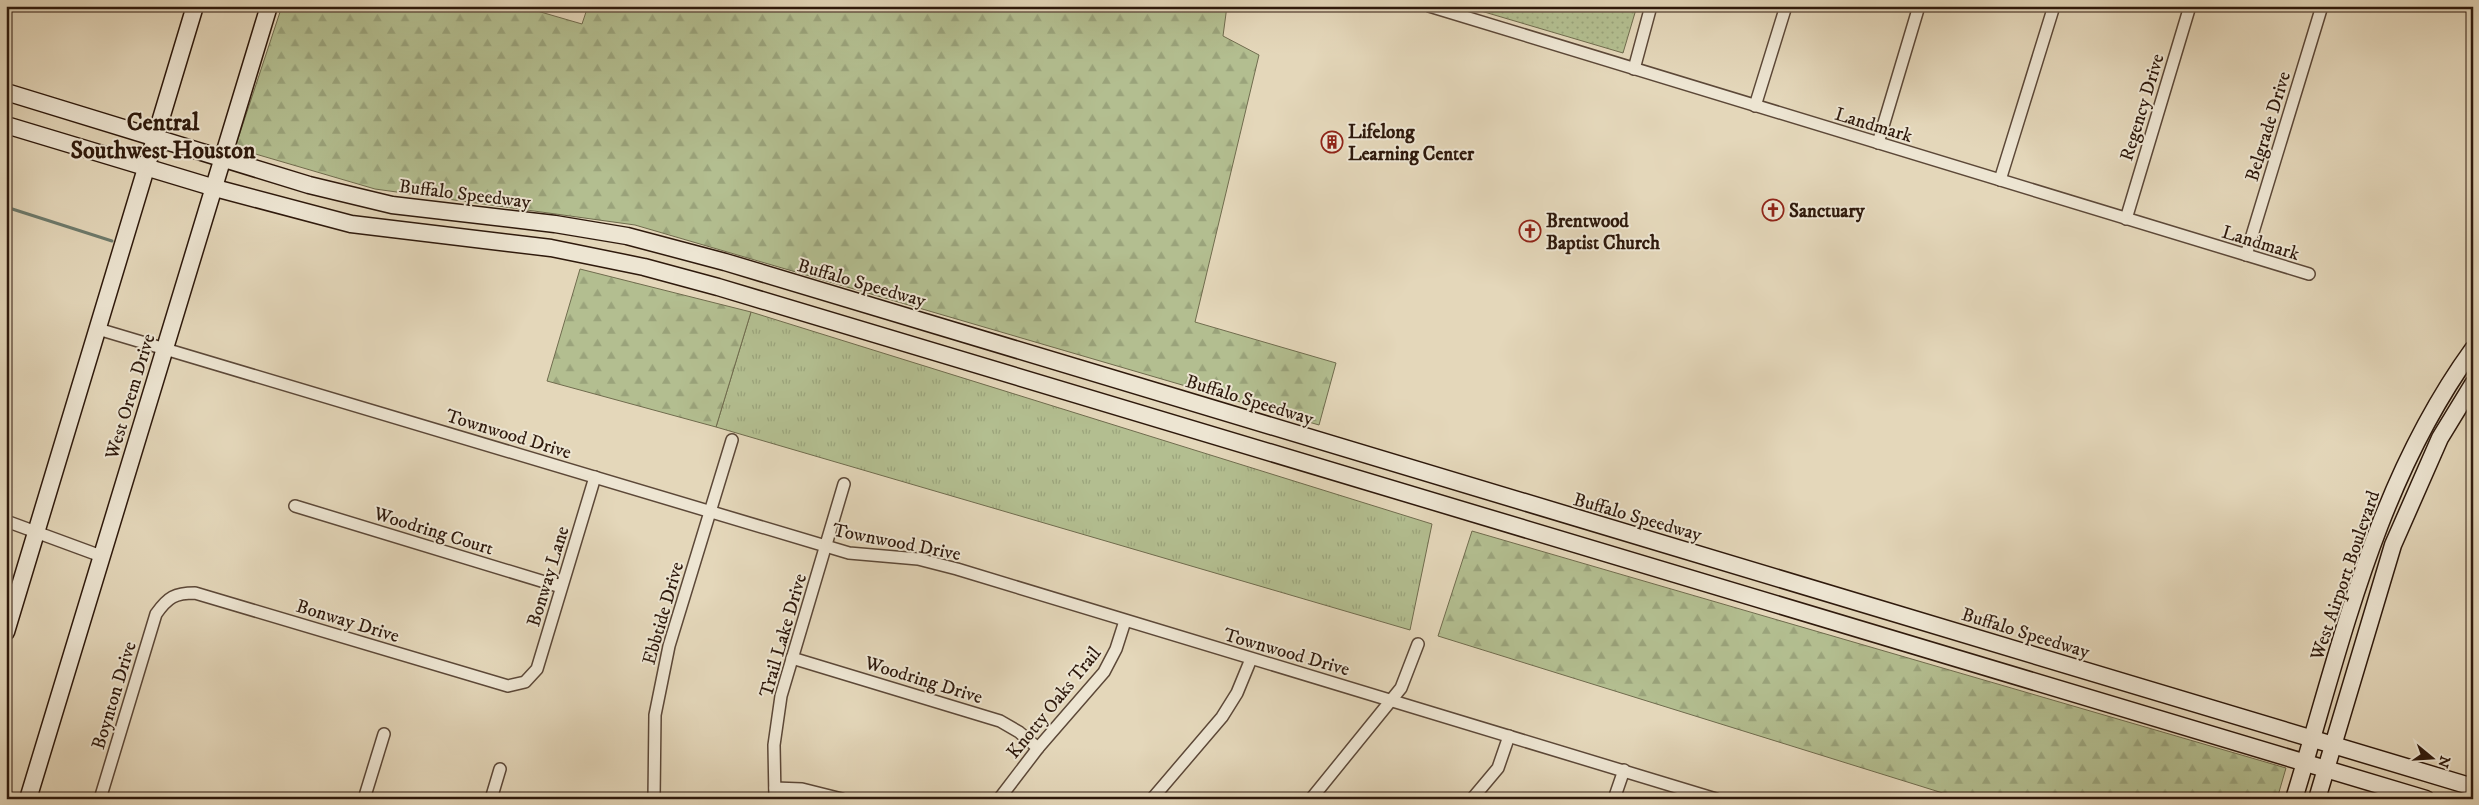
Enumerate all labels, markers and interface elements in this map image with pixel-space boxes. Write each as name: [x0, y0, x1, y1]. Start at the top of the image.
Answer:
street label: Regency Drive: [2115, 51, 2170, 164]
street label: Belgrade Drive: [2241, 69, 2296, 184]
street label: Landmark: [1832, 103, 1916, 148]
district label: Central Southwest Houston: [70, 108, 256, 166]
place label: Lifelong Learning Center: [1348, 121, 1475, 166]
building icon: Lifelong Learning Center: [1320, 130, 1344, 154]
street label: Buffalo Speedway: [398, 175, 533, 214]
church icon: Sanctuary: [1761, 198, 1785, 222]
place label: Sanctuary: [1789, 200, 1865, 223]
place label: Brentwood Baptist Church: [1546, 210, 1661, 255]
church icon: Brentwood Baptist Church: [1518, 219, 1542, 243]
street label: Landmark: [2219, 221, 2303, 266]
street label: Buffalo Speedway: [795, 254, 929, 313]
street label: West Orem Drive: [100, 331, 160, 463]
street label: Buffalo Speedway: [1183, 370, 1317, 431]
street label: Townwood Drive: [443, 404, 574, 464]
street label: West Airport Boulevard: [2305, 487, 2385, 664]
street label: Buffalo Speedway: [1571, 488, 1705, 547]
street label: Woodring Court: [370, 502, 496, 561]
street label: Townwood Drive: [831, 519, 963, 566]
street label: Bonway Lane: [522, 523, 575, 629]
street label: Ebbtide Drive: [638, 559, 689, 668]
street label: Trail Lake Drive: [755, 571, 812, 700]
street label: Bonway Drive: [293, 595, 402, 648]
street label: Buffalo Speedway: [1959, 603, 2093, 664]
street label: Townwood Drive: [1221, 623, 1352, 681]
street label: Boynton Drive: [87, 639, 142, 752]
street label: Knotty Oaks Trail: [1002, 642, 1106, 764]
street label: Woodring Drive: [861, 651, 985, 709]
north arrow: [2406, 732, 2456, 782]
text: N: [2433, 753, 2454, 770]

